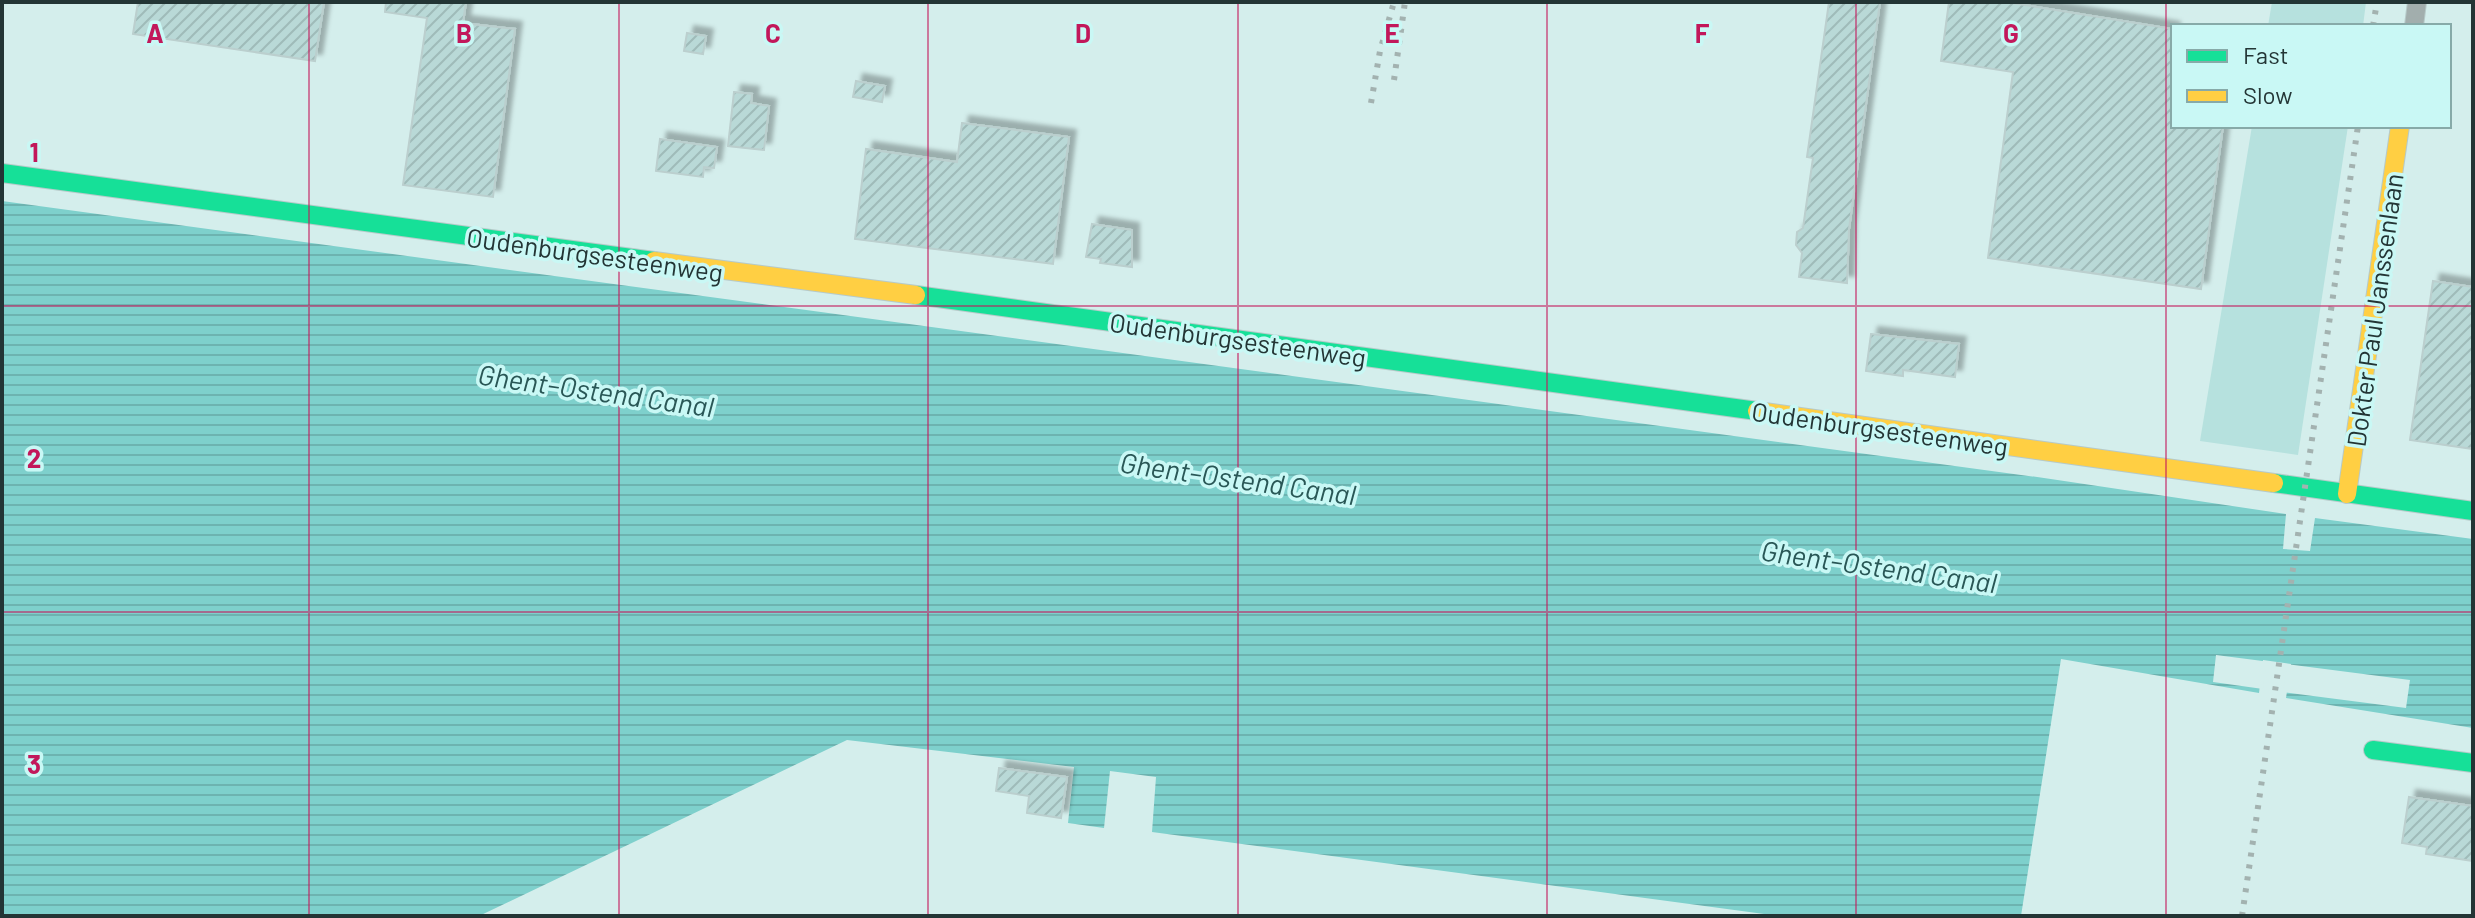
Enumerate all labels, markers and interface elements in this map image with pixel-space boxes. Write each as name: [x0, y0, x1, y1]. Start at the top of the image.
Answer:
text: A: [146, 17, 164, 48]
text: B: [456, 17, 472, 48]
text: C: [765, 17, 781, 48]
text: D: [1075, 17, 1091, 48]
text: E: [1384, 17, 1400, 48]
text: F: [1695, 17, 1710, 48]
text: G: [2003, 17, 2019, 48]
legend: [2171, 24, 2451, 128]
text: Fast: [2243, 40, 2288, 69]
text: Slow: [2243, 80, 2292, 109]
text: 1: [29, 136, 39, 167]
street label: Dokter Paul Janssenlaan: [2339, 171, 2409, 449]
street label: Oudenburgsesteenweg: [465, 221, 725, 287]
street label: Oudenburgsesteenweg: [1108, 306, 1368, 372]
water label: Ghent–Ostend Canal: [476, 357, 716, 423]
street label: Oudenburgsesteenweg: [1750, 395, 2010, 461]
text: 2: [27, 442, 41, 473]
water label: Ghent–Ostend Canal: [1118, 445, 1358, 511]
water label: Ghent–Ostend Canal: [1759, 533, 1999, 599]
text: 3: [27, 748, 41, 779]

